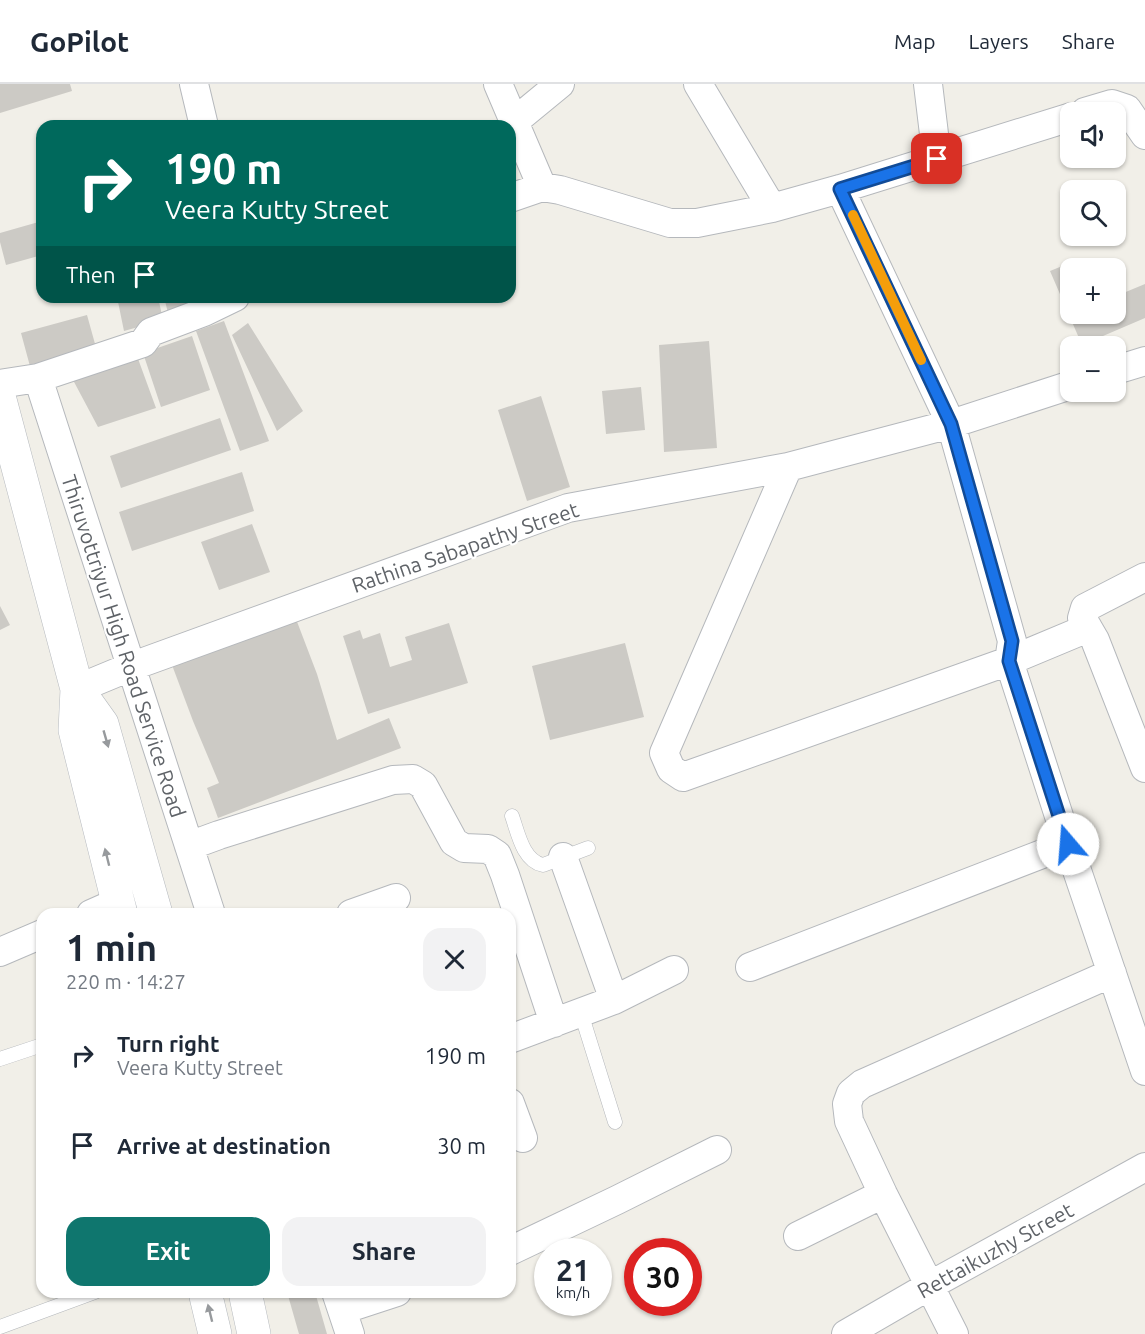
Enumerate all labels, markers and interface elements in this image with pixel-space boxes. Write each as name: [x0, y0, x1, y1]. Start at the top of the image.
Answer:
text: GoPilot: [30, 26, 129, 57]
text: Map: [894, 29, 935, 53]
text: Layers: [968, 29, 1029, 53]
text: Share: [1062, 29, 1115, 53]
map controls: [1060, 102, 1126, 402]
button: sound: [1060, 102, 1126, 168]
pin: [911, 133, 962, 184]
icon: arrive: [920, 142, 953, 175]
icon: right: [66, 144, 144, 222]
text: 190 m: [165, 145, 282, 192]
button: search: [1060, 180, 1126, 246]
text: Veera Kutty Street: [165, 194, 389, 224]
icon: arrive: [128, 258, 161, 291]
button: +: [1060, 258, 1126, 324]
text: Then: [66, 262, 116, 287]
button: −: [1060, 336, 1126, 402]
street label: Thiruvottriyur High Road Service Road: [57, 472, 191, 820]
street label: Rathina Sabapathy Street: [348, 497, 582, 597]
one-way arrow: [102, 730, 111, 748]
position arrow: [1036, 812, 1100, 876]
one-way arrow: [101, 848, 111, 866]
text: 1 min: [66, 927, 157, 968]
button: close: [423, 928, 486, 991]
text: 220 m · 14:27: [66, 970, 186, 993]
text: Turn right: [117, 1031, 219, 1056]
icon: right: [66, 1039, 99, 1072]
text: 190 m: [425, 1043, 486, 1068]
text: Veera Kutty Street: [117, 1056, 283, 1079]
icon: arrive: [66, 1129, 99, 1162]
text: Arrive at destination: [117, 1133, 331, 1158]
text: 30 m: [437, 1133, 486, 1158]
street label: Rettaikuzhy Street: [913, 1197, 1077, 1303]
button: Exit: [66, 1217, 270, 1286]
button: Share: [282, 1217, 486, 1286]
speed limit sign: 30: [624, 1238, 702, 1316]
text: 21: [556, 1253, 590, 1287]
text: km/h: [556, 1284, 590, 1301]
one-way arrow: [205, 1304, 215, 1322]

